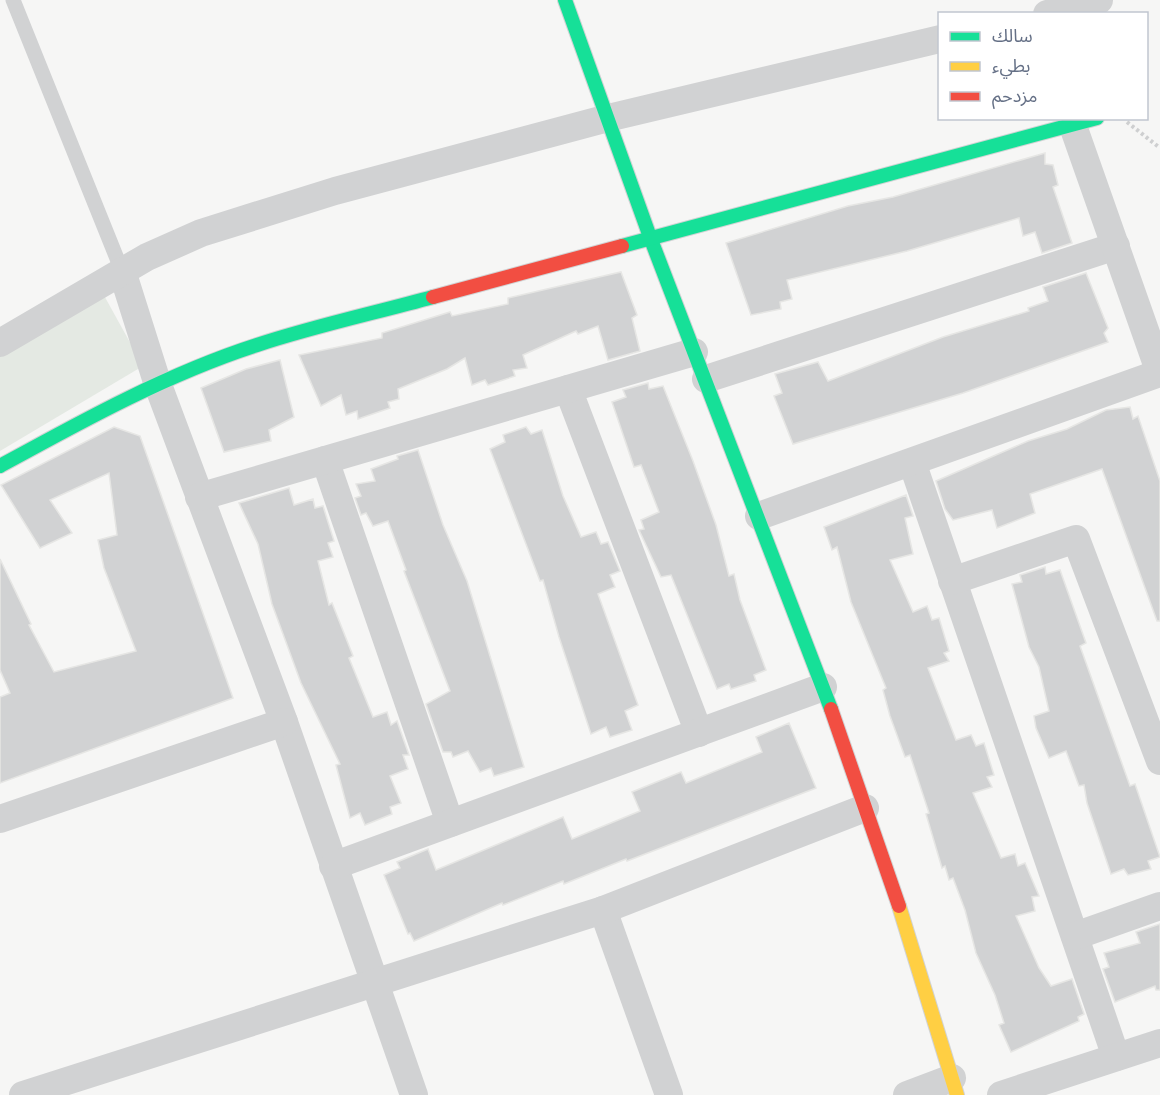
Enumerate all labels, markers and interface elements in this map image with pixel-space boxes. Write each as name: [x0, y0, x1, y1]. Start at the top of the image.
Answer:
legend: [938, 12, 1148, 120]
text: سالك: [992, 24, 1033, 48]
text: بطيء: [992, 54, 1030, 79]
text: مزدحم: [992, 84, 1037, 109]

